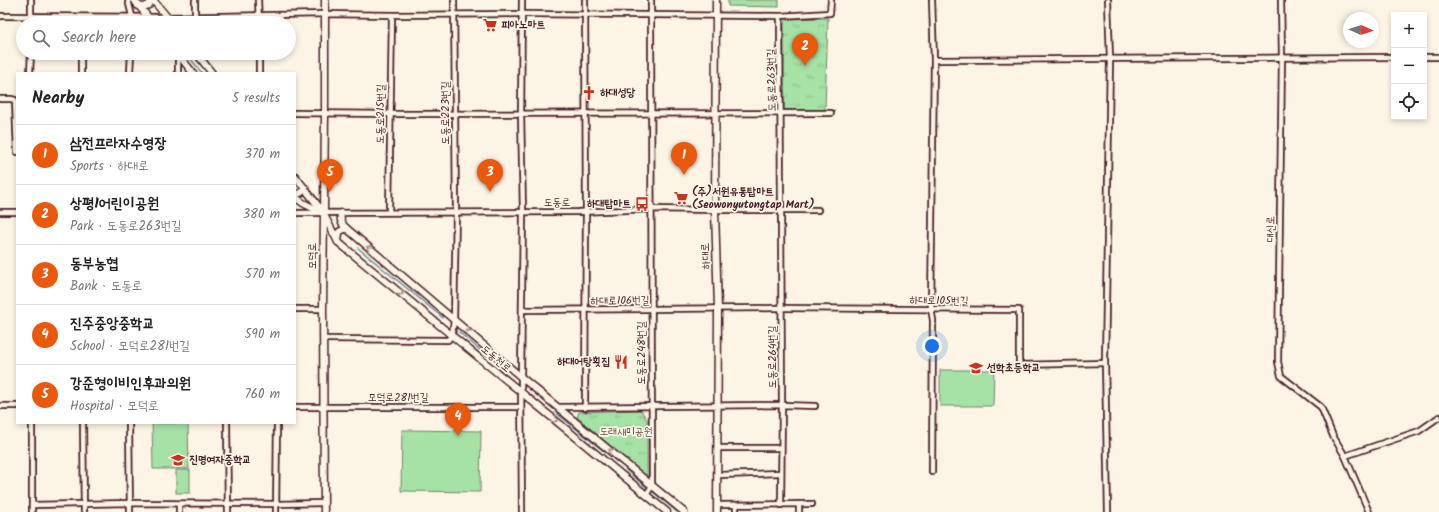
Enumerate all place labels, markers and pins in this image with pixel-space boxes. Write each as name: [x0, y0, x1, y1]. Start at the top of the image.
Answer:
place label: 피아노마트: [501, 16, 545, 34]
supermarket icon: 피아노마트: [482, 17, 498, 33]
pin: 2: [792, 33, 818, 66]
place label: 하대성당: [600, 84, 636, 102]
church icon: 하대성당: [581, 85, 597, 101]
pin: 1: [671, 142, 697, 175]
pin: 5: [317, 159, 343, 192]
pin: 3: [477, 159, 503, 192]
place label: (주)서원유통탑마트 (Seowonyutongtap Mart): [692, 183, 814, 214]
supermarket icon: (주)서원유통탑마트 (Seowonyutongtap Mart): [673, 190, 689, 206]
place label: 하대탑마트: [587, 195, 631, 213]
bus stop icon: 하대탑마트: [634, 196, 650, 212]
place label: 하대어탕횟집: [557, 353, 610, 371]
restaurant icon: 하대어탕횟집: [613, 354, 629, 370]
place label: 선학초등학교: [987, 359, 1040, 377]
school or university icon: 선학초등학교: [968, 360, 984, 376]
pin: 4: [445, 403, 471, 436]
place label: 진명여자중학교: [189, 451, 251, 469]
school or university icon: 진명여자중학교: [170, 452, 186, 468]

